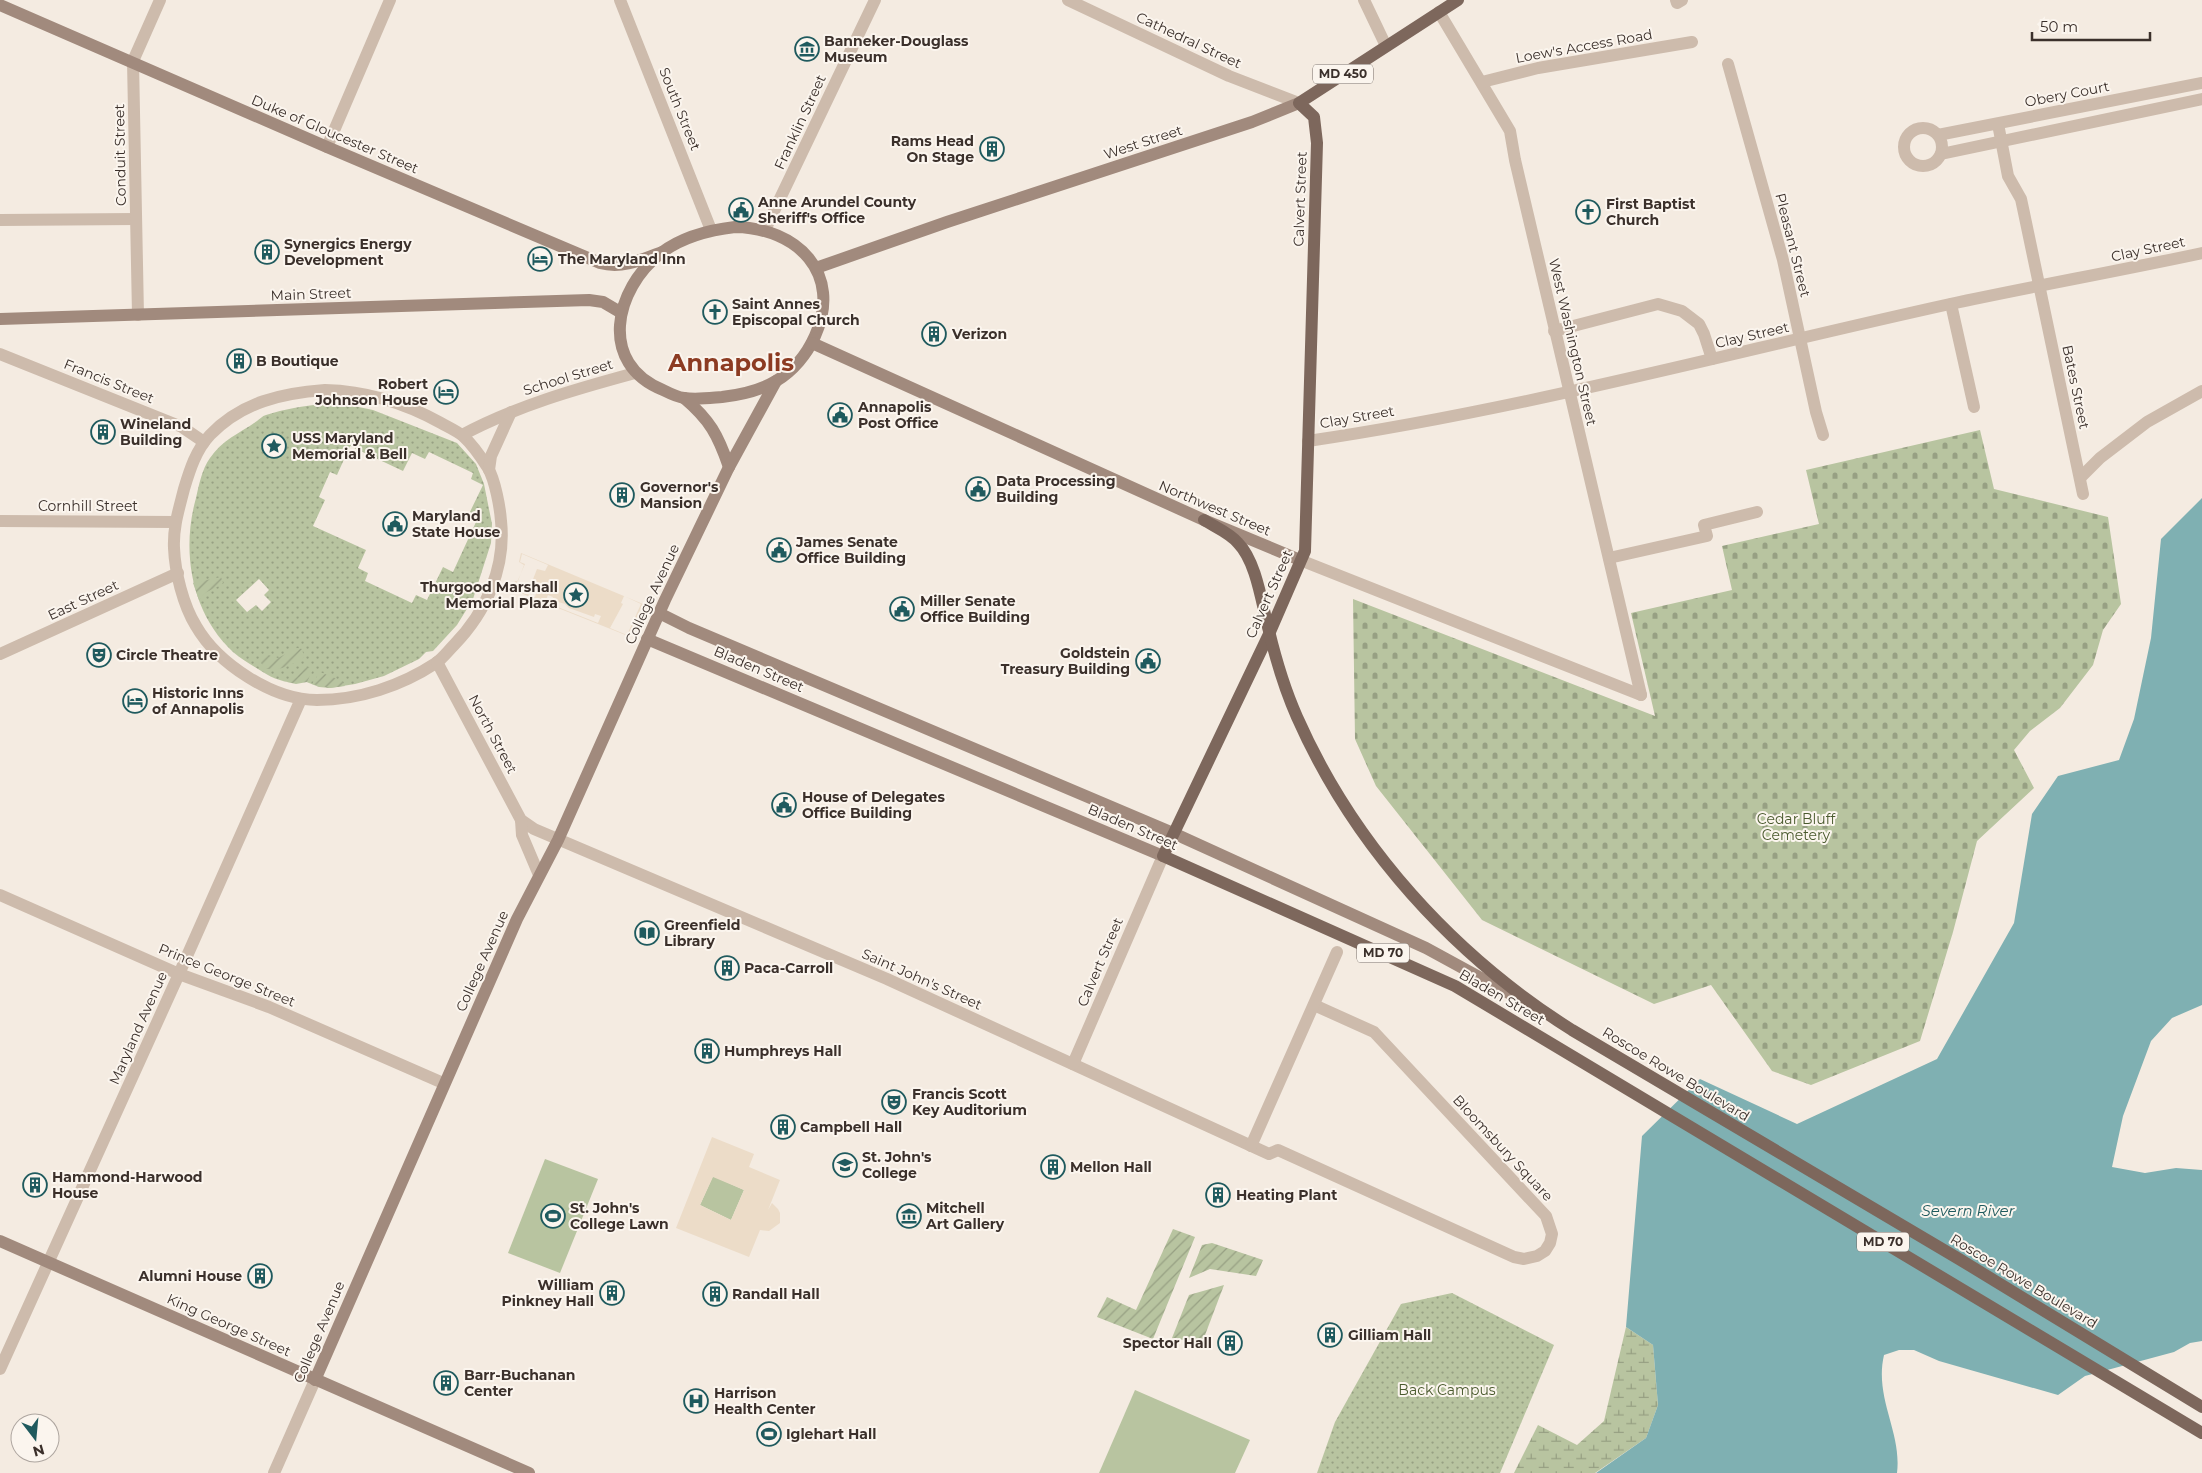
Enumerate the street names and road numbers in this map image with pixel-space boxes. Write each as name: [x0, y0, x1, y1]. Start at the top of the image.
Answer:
street label: Cathedral Street: [1133, 8, 1245, 72]
street label: Loew's Access Road: [1514, 25, 1654, 67]
road number: MD 450: [1313, 64, 1373, 84]
street label: South Street: [655, 65, 705, 153]
street label: Franklin Street: [770, 71, 830, 172]
street label: Obery Court: [2023, 77, 2111, 111]
street label: Duke of Gloucester Street: [249, 91, 421, 178]
street label: Conduit Street: [110, 104, 130, 206]
street label: West Street: [1101, 121, 1185, 163]
street label: Calvert Street: [1289, 151, 1311, 247]
street label: Pleasant Street: [1771, 191, 1815, 299]
street label: Clay Street: [2109, 232, 2187, 266]
street label: West Washington Street: [1545, 257, 1601, 428]
street label: Main Street: [270, 284, 352, 304]
street label: Clay Street: [1713, 318, 1791, 352]
street label: Bates Street: [2058, 343, 2094, 431]
street label: Francis Street: [61, 355, 157, 407]
street label: School Street: [521, 355, 615, 399]
street label: Clay Street: [1318, 402, 1396, 432]
street label: Northwest Street: [1156, 476, 1274, 540]
street label: Cornhill Street: [38, 497, 138, 515]
street label: College Avenue: [621, 541, 683, 647]
street label: Calvert Street: [1241, 547, 1297, 641]
street label: East Street: [45, 576, 122, 624]
street label: Bladen Street: [711, 642, 807, 696]
street label: North Street: [465, 691, 522, 777]
street label: Bladen Street: [1085, 800, 1181, 854]
street label: College Avenue: [452, 908, 512, 1014]
street label: Calvert Street: [1073, 914, 1127, 1009]
street label: Prince George Street: [156, 939, 298, 1011]
street label: Saint John's Street: [859, 944, 985, 1014]
road number: MD 70: [1357, 944, 1409, 962]
street label: Bladen Street: [1456, 965, 1548, 1029]
street label: Maryland Avenue: [105, 969, 171, 1087]
street label: Roscoe Rowe Boulevard: [1599, 1023, 1753, 1125]
street label: Bloomsbury Square: [1449, 1091, 1557, 1205]
street label: Roscoe Rowe Boulevard: [1947, 1230, 2101, 1332]
road number: MD 70: [1857, 1232, 1909, 1252]
street label: College Avenue: [289, 1278, 349, 1386]
street label: King George Street: [164, 1290, 294, 1361]

